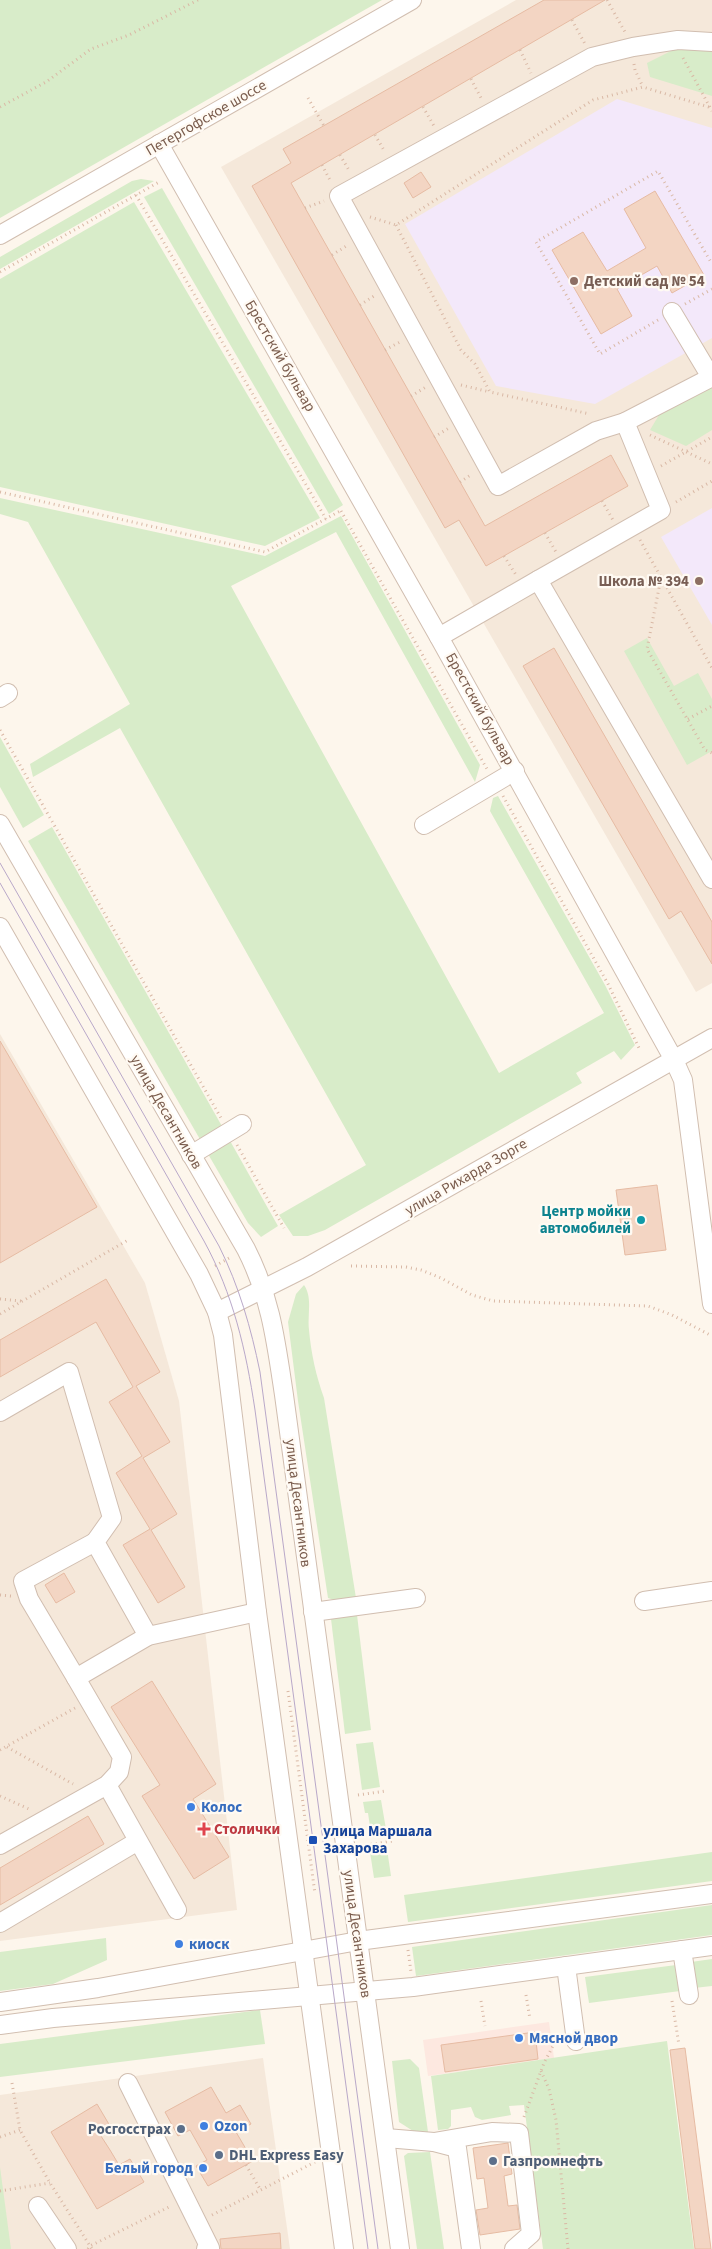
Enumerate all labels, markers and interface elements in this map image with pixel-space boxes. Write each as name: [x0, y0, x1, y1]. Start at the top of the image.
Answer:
street label: Петергофское шоссе: [142, 75, 270, 161]
place label: Детский сад № 54: [584, 271, 705, 292]
marker: Детский сад № 54: [568, 275, 580, 287]
street label: Брестский бульвар: [239, 296, 321, 416]
place label: Школа № 394: [598, 571, 689, 592]
marker: Школа № 394: [693, 575, 705, 587]
street label: Брестский бульвар: [440, 649, 520, 769]
street label: улица Десантников: [125, 1051, 207, 1173]
street label: улица Рихарда Зорге: [401, 1133, 531, 1221]
place label: Центр мойки автомобилей: [540, 1201, 631, 1239]
marker: Центр мойки автомобилей: [635, 1214, 647, 1226]
street label: улица Десантников: [280, 1438, 316, 1569]
place label: Колос: [201, 1797, 242, 1818]
marker: Колос: [185, 1801, 197, 1813]
place label: Столички: [214, 1819, 280, 1840]
place label: улица Маршала Захарова: [323, 1821, 432, 1859]
marker: Столички: [198, 1823, 210, 1835]
marker: улица Маршала Захарова: [307, 1834, 319, 1846]
street label: улица Десантников: [338, 1869, 376, 2000]
place label: киоск: [189, 1934, 230, 1955]
marker: киоск: [173, 1938, 185, 1950]
place label: Мясной двор: [529, 2028, 618, 2049]
marker: Мясной двор: [513, 2032, 525, 2044]
place label: Ozon: [214, 2116, 248, 2137]
place label: Росгосстрах: [88, 2119, 171, 2140]
marker: Ozon: [198, 2120, 210, 2132]
marker: Росгосстрах: [175, 2123, 187, 2135]
place label: DHL Express Easy: [229, 2145, 344, 2166]
marker: DHL Express Easy: [213, 2149, 225, 2161]
place label: Газпромнефть: [503, 2151, 603, 2172]
marker: Газпромнефть: [487, 2155, 499, 2167]
place label: Белый город: [105, 2158, 193, 2179]
marker: Белый город: [197, 2162, 209, 2174]

